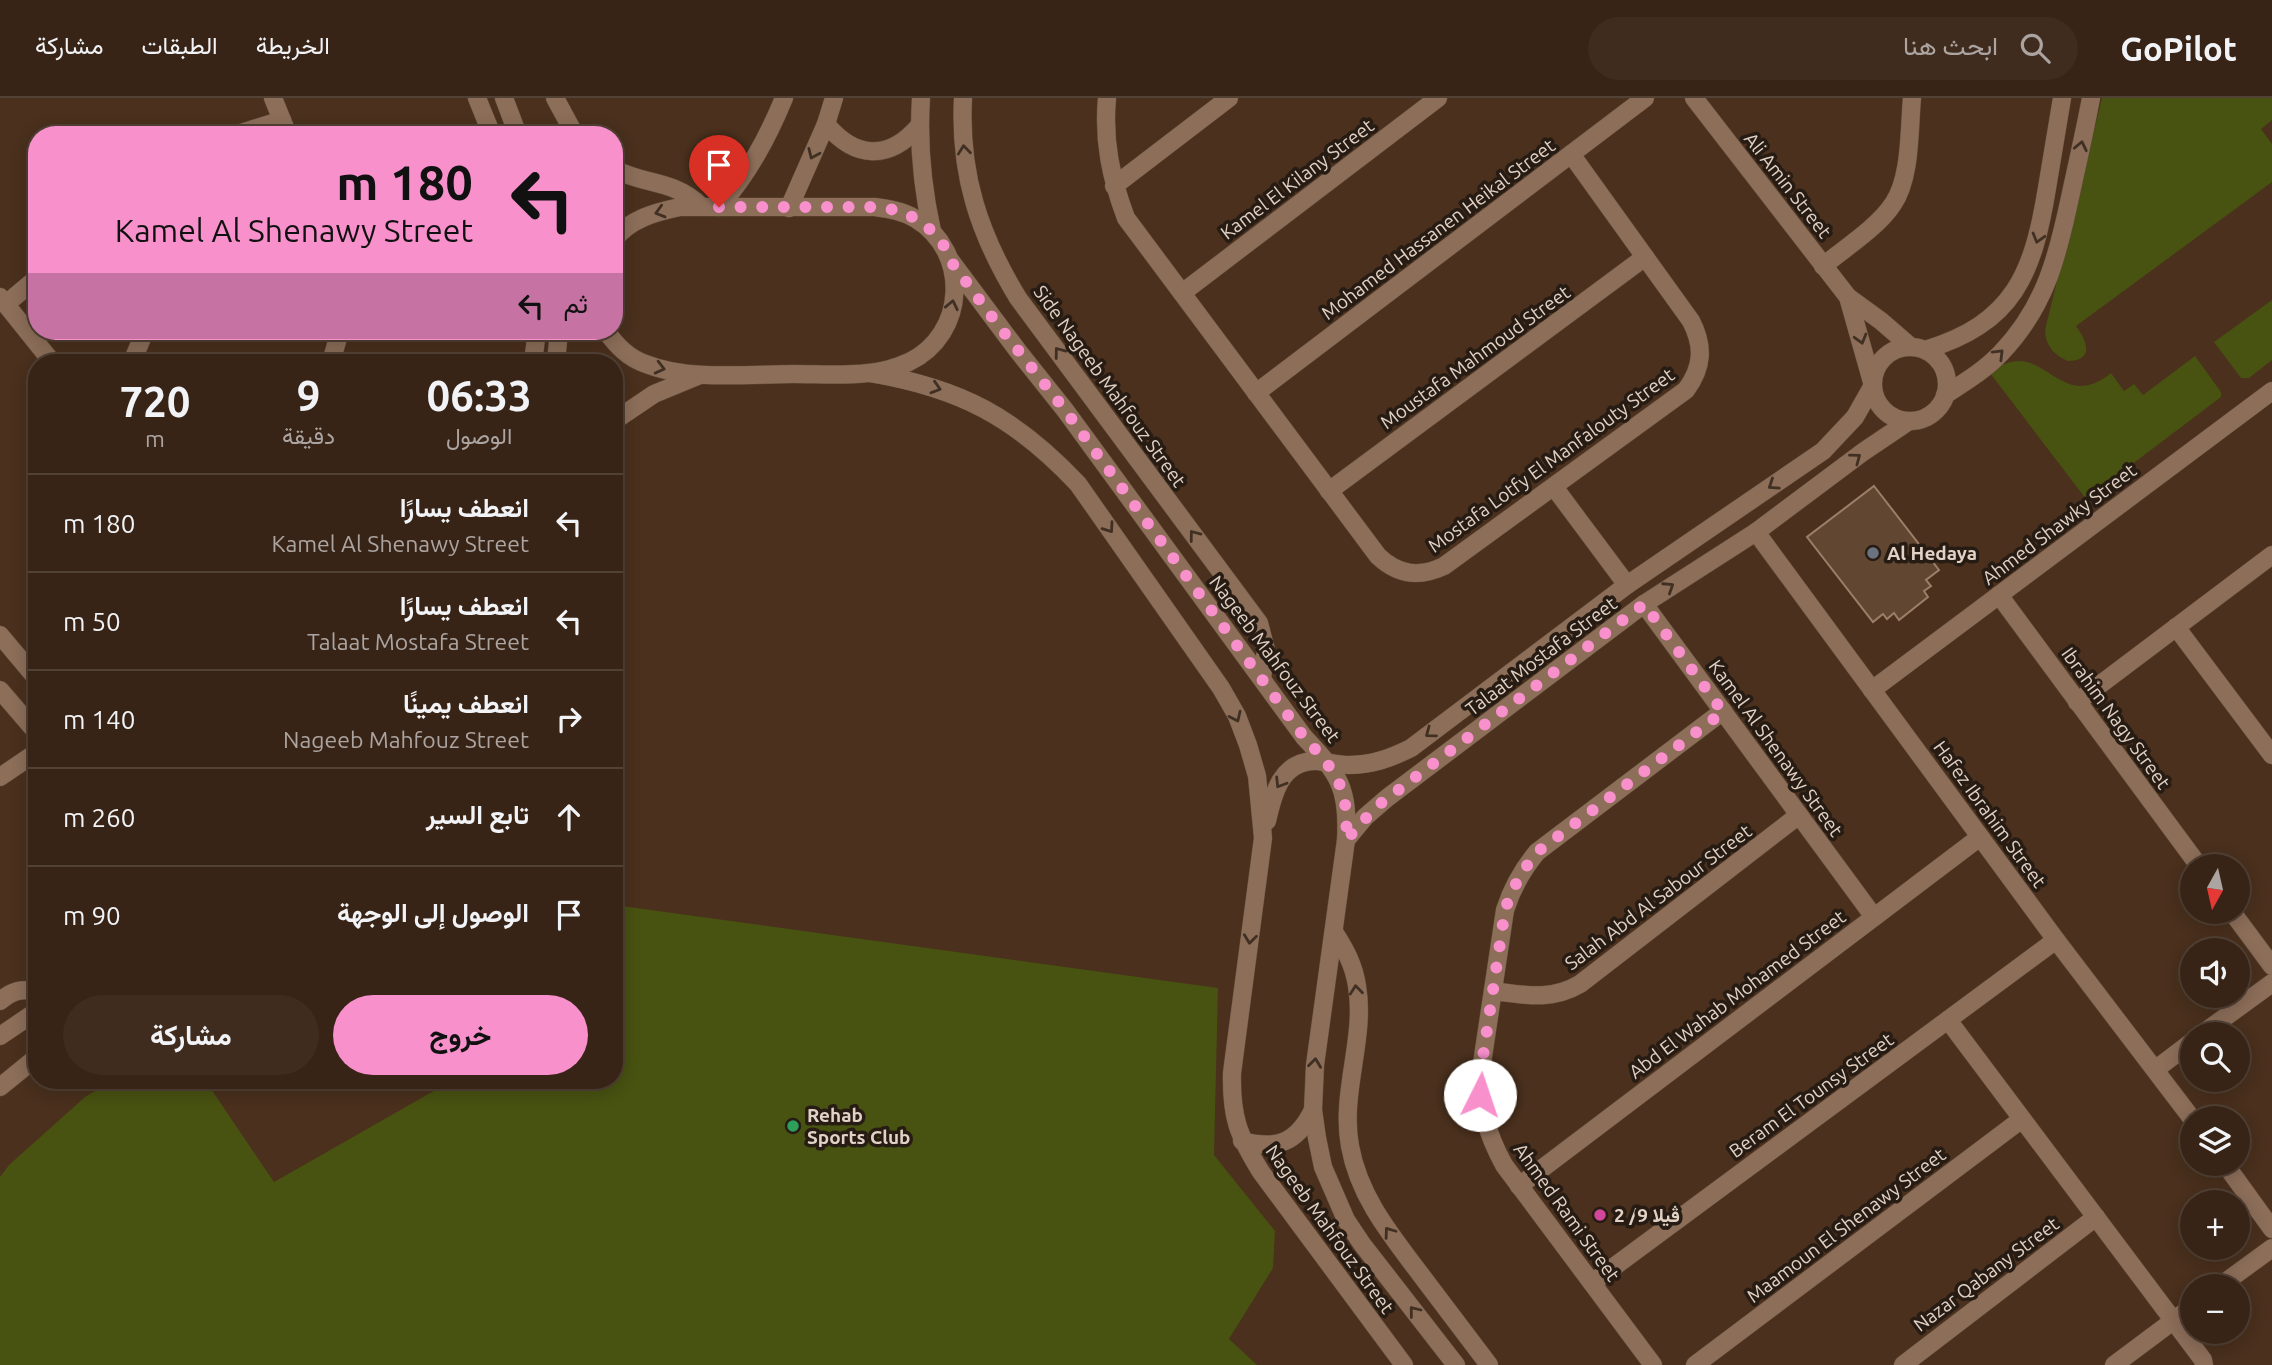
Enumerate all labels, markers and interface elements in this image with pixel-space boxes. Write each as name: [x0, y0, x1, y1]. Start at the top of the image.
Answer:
search box: [1588, 17, 2078, 80]
icon: search: [2016, 29, 2054, 67]
text: GoPilot: [2120, 30, 2237, 67]
text: ابحث هنا: [1903, 31, 1998, 60]
text: مشاركة: [35, 32, 103, 59]
text: الطبقات: [141, 32, 218, 59]
text: الخريطة: [256, 32, 330, 59]
street label: Kamel El Kilany Street: [1216, 114, 1378, 244]
street label: Ali Amin Street: [1740, 128, 1836, 243]
street label: Mohamed Hassanen Heikal Street: [1317, 134, 1559, 324]
pin: [689, 135, 749, 207]
one-way arrow: [2073, 140, 2088, 152]
one-way arrow: [957, 144, 972, 155]
icon: arrive: [700, 146, 738, 184]
one-way arrow: [807, 146, 821, 159]
text: 180 m: [336, 154, 473, 209]
icon: left: [497, 154, 588, 245]
one-way arrow: [655, 203, 667, 218]
text: Kamel Al Shenawy Street: [115, 212, 473, 248]
one-way arrow: [2031, 231, 2046, 243]
street label: Moustafa Mahmoud Street: [1376, 280, 1575, 433]
street label: Side Nageeb Mahfouz Street: [1029, 281, 1191, 491]
icon: left: [512, 287, 550, 325]
text: ثم: [564, 289, 588, 318]
one-way arrow: [944, 299, 959, 311]
one-way arrow: [1853, 333, 1868, 345]
one-way arrow: [1054, 348, 1067, 360]
one-way arrow: [1991, 349, 2004, 362]
one-way arrow: [654, 360, 666, 374]
street label: Mostafa Lotfy El Manfalouty Street: [1424, 363, 1679, 557]
text: 9: [297, 372, 320, 419]
text: 06:33: [427, 372, 532, 419]
text: 720: [119, 378, 191, 425]
one-way arrow: [930, 379, 942, 394]
text: دقيقة: [282, 423, 335, 448]
text: الوصول: [446, 423, 512, 448]
text: m: [145, 426, 165, 451]
one-way arrow: [1848, 453, 1861, 466]
street label: Ahmed Shawky Street: [1978, 459, 2141, 589]
one-way arrow: [1768, 477, 1781, 489]
text: انعطف يسارًا: [400, 493, 529, 522]
icon: left: [550, 504, 588, 542]
text: 180 m: [63, 509, 135, 538]
one-way arrow: [1101, 520, 1113, 533]
one-way arrow: [1190, 530, 1203, 543]
text: Kamel Al Shenawy Street: [271, 531, 529, 556]
place label: Al Hedaya: [1887, 542, 1977, 564]
marker: Al Hedaya: [1865, 545, 1881, 561]
street label: Nageeb Mahfouz Street: [1205, 571, 1345, 747]
one-way arrow: [1662, 583, 1675, 596]
text: انعطف يسارًا: [400, 591, 529, 620]
street label: Talaat Mostafa Street: [1461, 592, 1621, 720]
icon: left: [550, 602, 588, 640]
text: 50 m: [63, 607, 121, 636]
text: Talaat Mostafa Street: [307, 629, 529, 654]
street label: Ibrahim Nagy Street: [2057, 643, 2175, 794]
street label: Kamel Al Shenawy Street: [1705, 655, 1848, 841]
text: انعطف يمينًا: [403, 689, 529, 718]
icon: right: [550, 700, 588, 738]
text: 140 m: [63, 705, 135, 734]
one-way arrow: [1228, 709, 1242, 722]
one-way arrow: [1425, 725, 1438, 738]
text: Nageeb Mahfouz Street: [283, 727, 529, 752]
street label: Hafez Ibrahim Street: [1929, 736, 2051, 892]
one-way arrow: [1275, 775, 1288, 788]
icon: ahead: [550, 798, 588, 836]
text: تابع السير: [426, 800, 529, 829]
text: 260 m: [63, 803, 135, 832]
street label: Salah Abd Al Sabour Street: [1560, 819, 1756, 974]
north arrow: [2180, 854, 2250, 924]
map controls: [2180, 854, 2250, 1344]
icon: arrive: [550, 896, 588, 934]
text: الوصول إلى الوجهة: [337, 898, 529, 927]
text: 90 m: [63, 901, 121, 930]
street label: Abd El Wahab Mohamed Street: [1624, 905, 1850, 1083]
one-way arrow: [1242, 933, 1257, 945]
button: sound: [2180, 938, 2250, 1008]
one-way arrow: [1349, 984, 1364, 996]
button: مشاركة: [63, 995, 319, 1075]
button: خروج: [333, 995, 588, 1075]
button: search: [2180, 1022, 2250, 1092]
street label: Beram El Tounsy Street: [1725, 1028, 1898, 1162]
one-way arrow: [1308, 1057, 1323, 1069]
position arrow: [1443, 1058, 1517, 1132]
place label: Rehab Sports Club: [807, 1104, 910, 1148]
button: layers: [2180, 1106, 2250, 1176]
marker: Rehab Sports Club: [785, 1118, 801, 1134]
street label: Ahmed Rami Street: [1509, 1139, 1625, 1286]
street label: Nageeb Mahfouz Street: [1261, 1140, 1399, 1318]
street label: Maamoun El Shenawy Street: [1742, 1143, 1950, 1307]
button: +: [2180, 1190, 2250, 1260]
place label: ڤيلا 9/ 2: [1614, 1204, 1680, 1227]
marker: ڤيلا 9/ 2: [1592, 1207, 1608, 1223]
street label: Nazar Qabany Street: [1909, 1212, 2063, 1336]
one-way arrow: [1385, 1227, 1397, 1240]
button: −: [2180, 1274, 2250, 1344]
one-way arrow: [1409, 1306, 1422, 1319]

